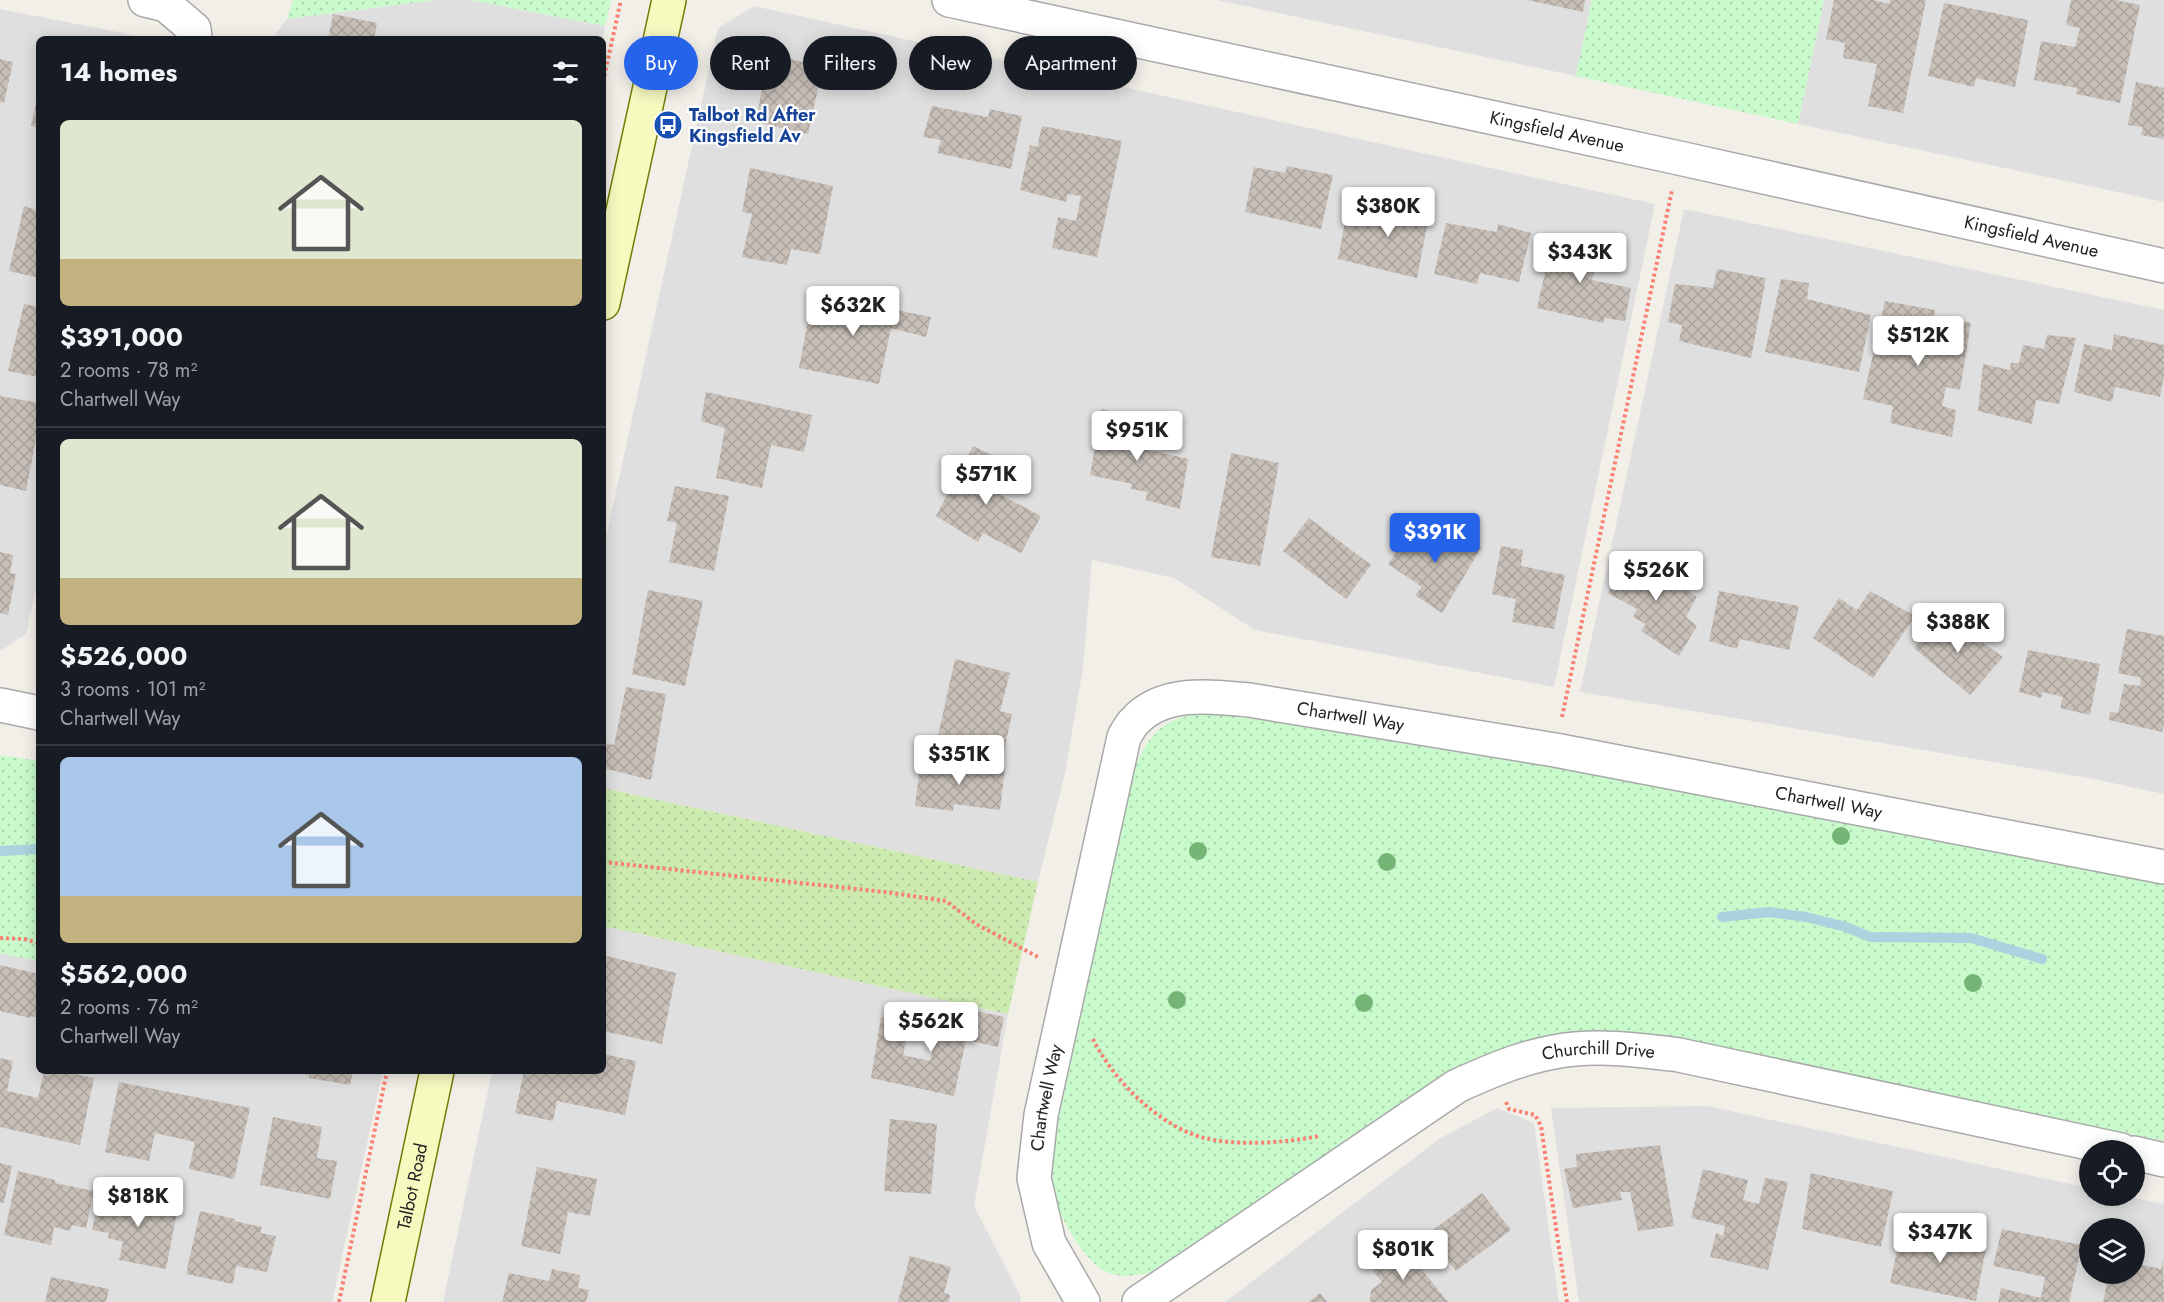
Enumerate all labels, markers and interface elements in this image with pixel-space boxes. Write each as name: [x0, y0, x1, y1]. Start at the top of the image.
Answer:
chip: Buy: [624, 36, 698, 90]
chip: Rent: [710, 36, 791, 90]
chip: Filters: [803, 36, 897, 90]
chip: New: [909, 36, 992, 90]
chip: Apartment: [1004, 36, 1137, 90]
text: 14 homes: [60, 53, 177, 91]
icon: filters: [549, 56, 582, 89]
place label: Talbot Rd After Kingsfield Av: [689, 102, 816, 149]
street label: Kingsfield Avenue: [1487, 104, 1627, 159]
bus stop icon: Talbot Rd After Kingsfield Av: [652, 109, 684, 141]
icon: home: [267, 159, 375, 267]
pin: $380K: [1346, 187, 1430, 238]
text: $380K: [1356, 192, 1420, 221]
street label: Kingsfield Avenue: [1962, 209, 2101, 264]
pin: $343K: [1538, 233, 1622, 284]
text: $343K: [1547, 238, 1613, 267]
pin: $632K: [811, 286, 895, 337]
text: $632K: [820, 291, 886, 320]
pin: $512K: [1876, 316, 1960, 367]
text: $391,000: [60, 318, 183, 356]
text: $512K: [1887, 321, 1949, 350]
text: 2 rooms · 78 m²: [60, 356, 197, 385]
text: Chartwell Way: [60, 385, 180, 414]
pin: $951K: [1095, 411, 1179, 462]
text: $951K: [1106, 416, 1168, 445]
pin: $571K: [944, 455, 1028, 506]
text: $571K: [955, 460, 1017, 489]
icon: home: [267, 478, 375, 586]
pin: $391K: [1393, 513, 1477, 564]
text: $391K: [1404, 518, 1466, 547]
pin: $526K: [1614, 551, 1698, 602]
text: $526K: [1623, 556, 1689, 585]
pin: $388K: [1916, 603, 2000, 654]
text: $388K: [1926, 608, 1990, 637]
text: $526,000: [60, 637, 187, 675]
text: 3 rooms · 101 m²: [60, 675, 206, 704]
street label: Chartwell Way: [1295, 695, 1406, 738]
text: Chartwell Way: [60, 704, 180, 733]
pin: $351K: [917, 735, 1001, 786]
text: $351K: [928, 740, 990, 769]
street label: Chartwell Way: [1773, 780, 1885, 826]
icon: home: [267, 796, 375, 904]
text: $562,000: [60, 955, 187, 993]
text: 2 rooms · 76 m²: [60, 993, 198, 1022]
pin: $562K: [889, 1002, 973, 1053]
text: $562K: [898, 1007, 964, 1036]
text: Chartwell Way: [60, 1022, 180, 1051]
street label: Churchill Drive: [1539, 1035, 1656, 1067]
street label: Chartwell Way: [1024, 1042, 1069, 1153]
map controls: [2079, 1140, 2145, 1284]
button: locate: [2079, 1140, 2145, 1206]
street label: Talbot Road: [391, 1141, 434, 1232]
pin: $818K: [96, 1177, 180, 1228]
text: $818K: [107, 1182, 169, 1211]
pin: $347K: [1898, 1213, 1982, 1264]
text: $347K: [1908, 1218, 1972, 1247]
button: layers: [2079, 1218, 2145, 1284]
pin: $801K: [1361, 1230, 1445, 1281]
text: $801K: [1372, 1235, 1434, 1264]

